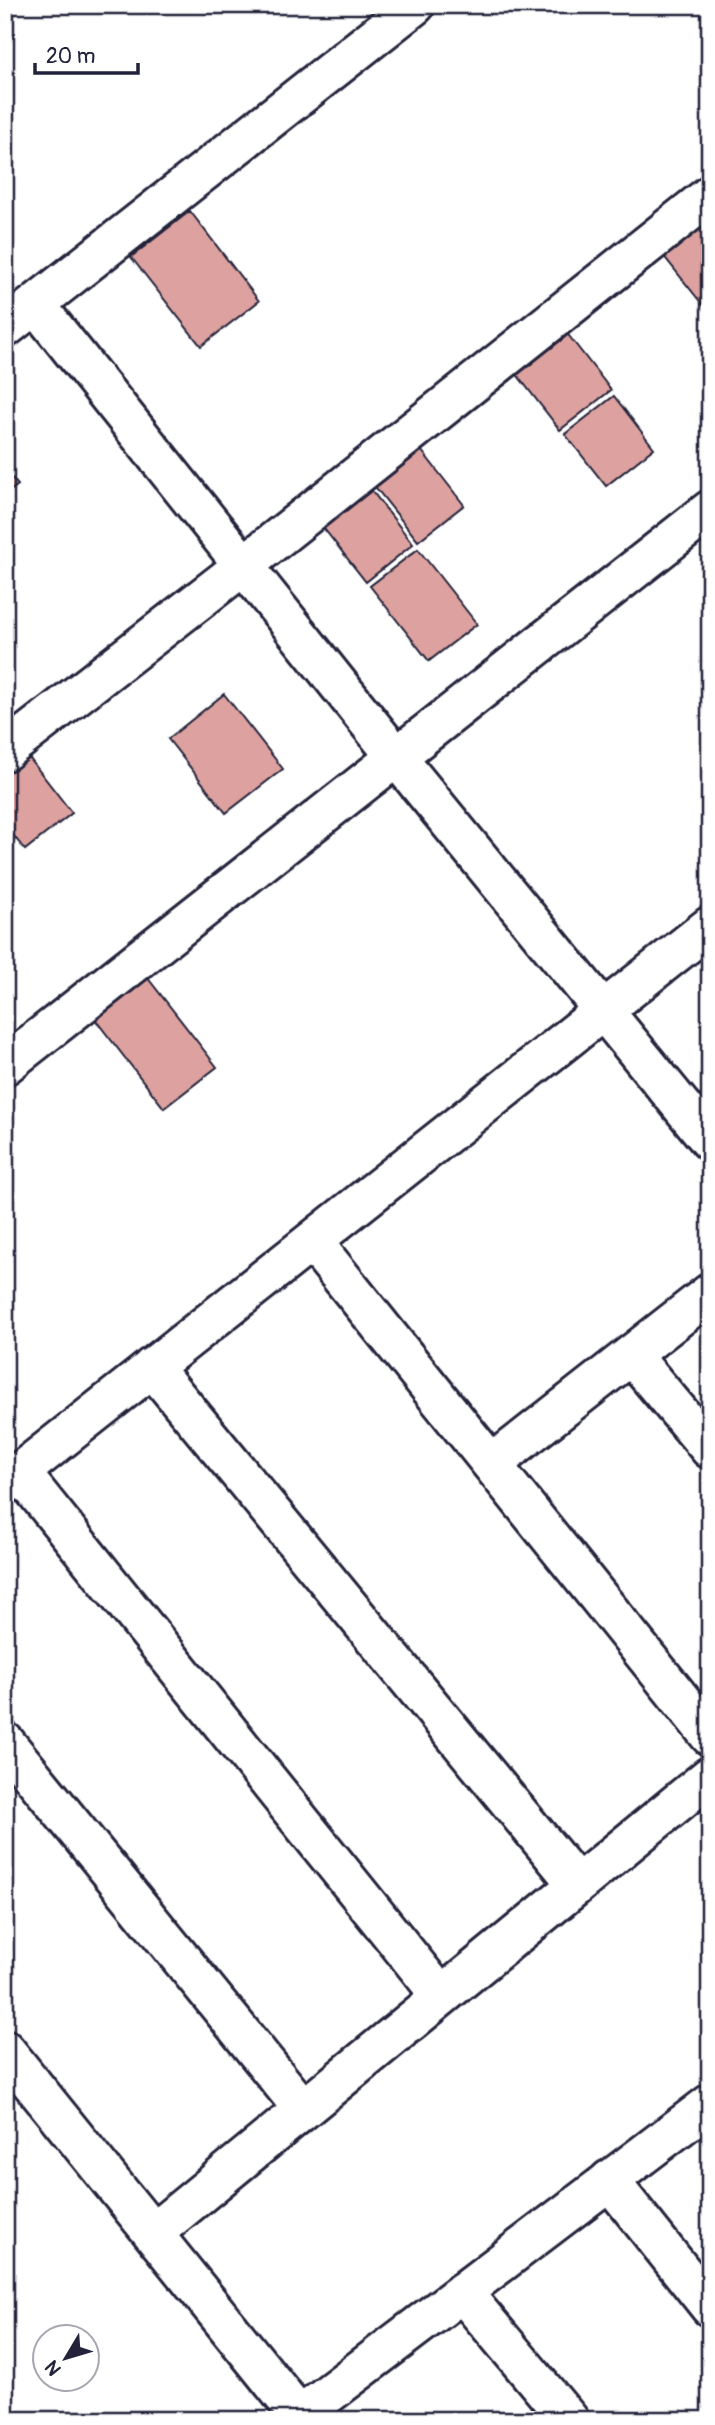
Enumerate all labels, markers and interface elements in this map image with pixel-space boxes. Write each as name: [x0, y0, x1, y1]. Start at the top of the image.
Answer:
scale bar: [35, 32, 138, 76]
text: 20 m: [46, 43, 95, 70]
north arrow: [32, 2324, 102, 2394]
text: N: [40, 2355, 67, 2380]

